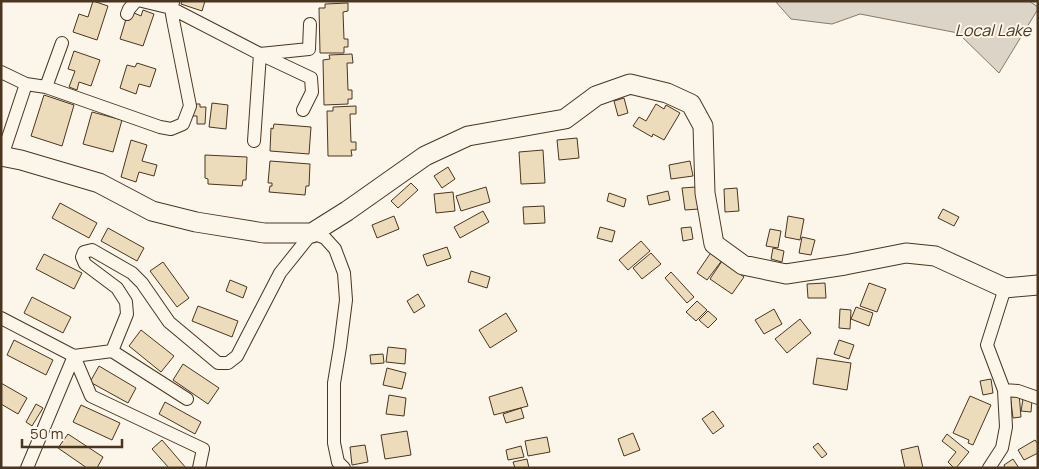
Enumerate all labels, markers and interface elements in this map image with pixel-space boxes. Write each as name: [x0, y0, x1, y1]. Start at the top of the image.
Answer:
water label: Local Lake: [955, 19, 1033, 41]
scale bar: [22, 416, 122, 448]
text: 50 m: [30, 423, 64, 444]

